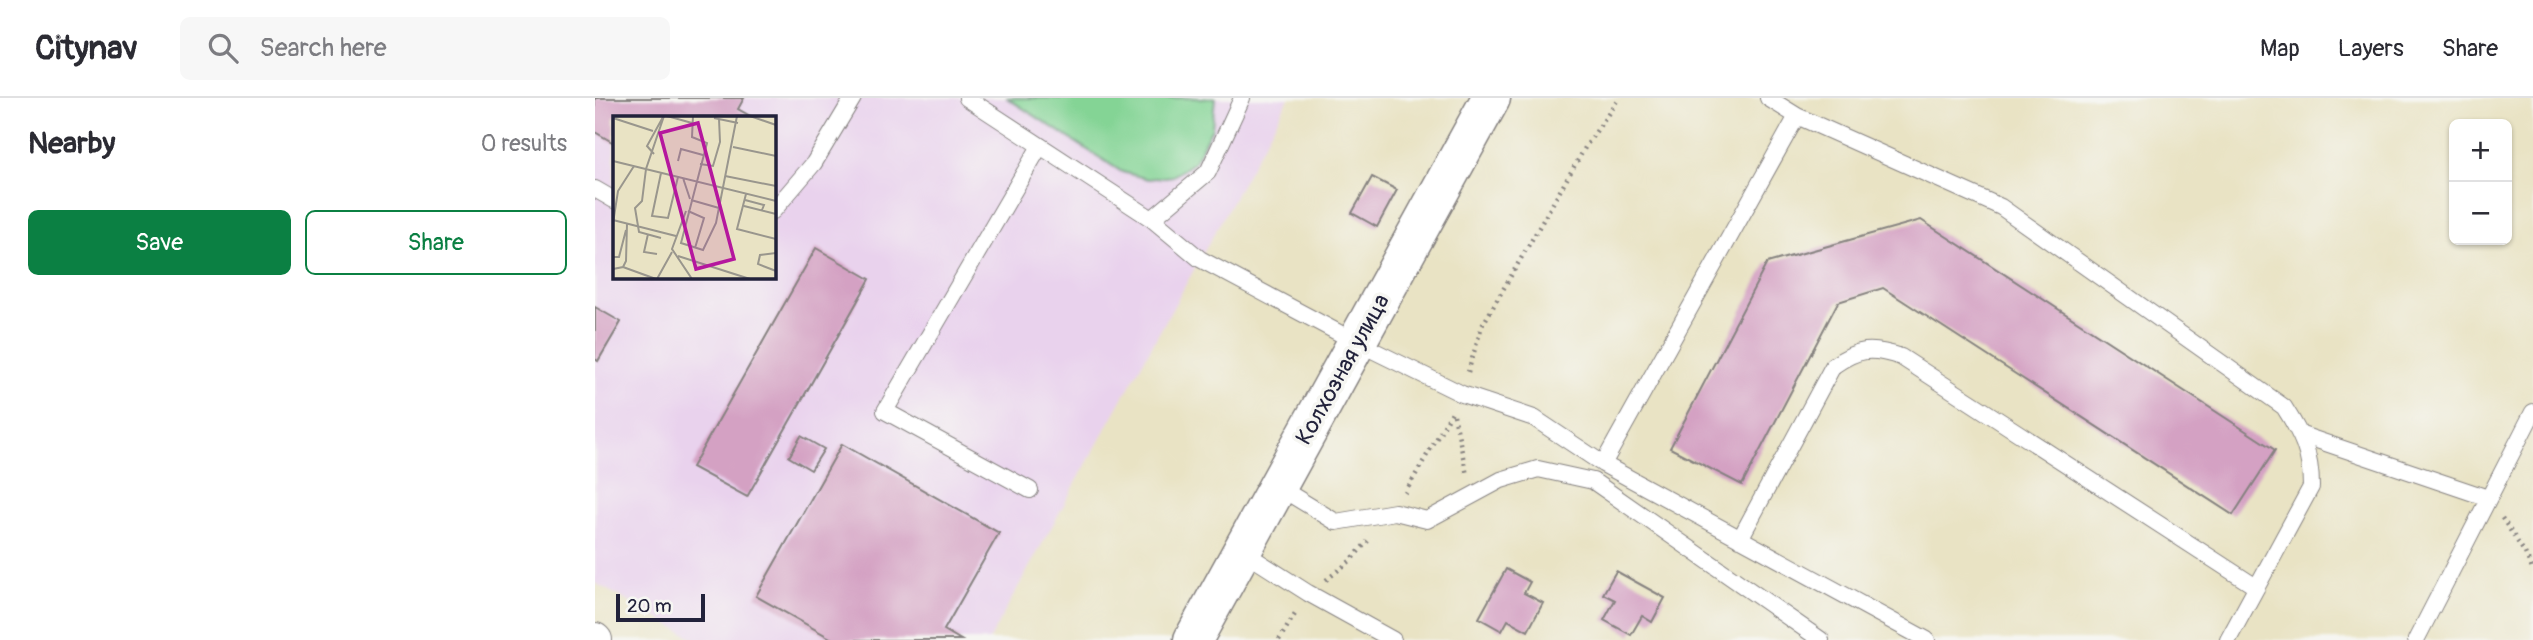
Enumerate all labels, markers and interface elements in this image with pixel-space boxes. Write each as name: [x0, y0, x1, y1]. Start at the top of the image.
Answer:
search box: [180, 17, 670, 80]
text: Citynav: [35, 28, 138, 69]
icon: search: [204, 29, 242, 67]
text: Search here: [260, 32, 386, 64]
text: Map: [2260, 34, 2300, 63]
text: Layers: [2338, 34, 2404, 63]
text: Share: [2442, 34, 2498, 63]
inset map: [613, 116, 775, 278]
map controls: [2449, 119, 2512, 245]
button: +: [2449, 119, 2512, 182]
text: Nearby: [28, 125, 115, 162]
text: 0 results: [481, 129, 567, 158]
button: −: [2449, 182, 2512, 245]
button: Save: [28, 210, 291, 275]
button: Share: [305, 210, 567, 275]
street label: Колхозная улица: [1289, 289, 1396, 450]
scale bar: [616, 591, 705, 623]
text: 20 m: [627, 594, 672, 618]

